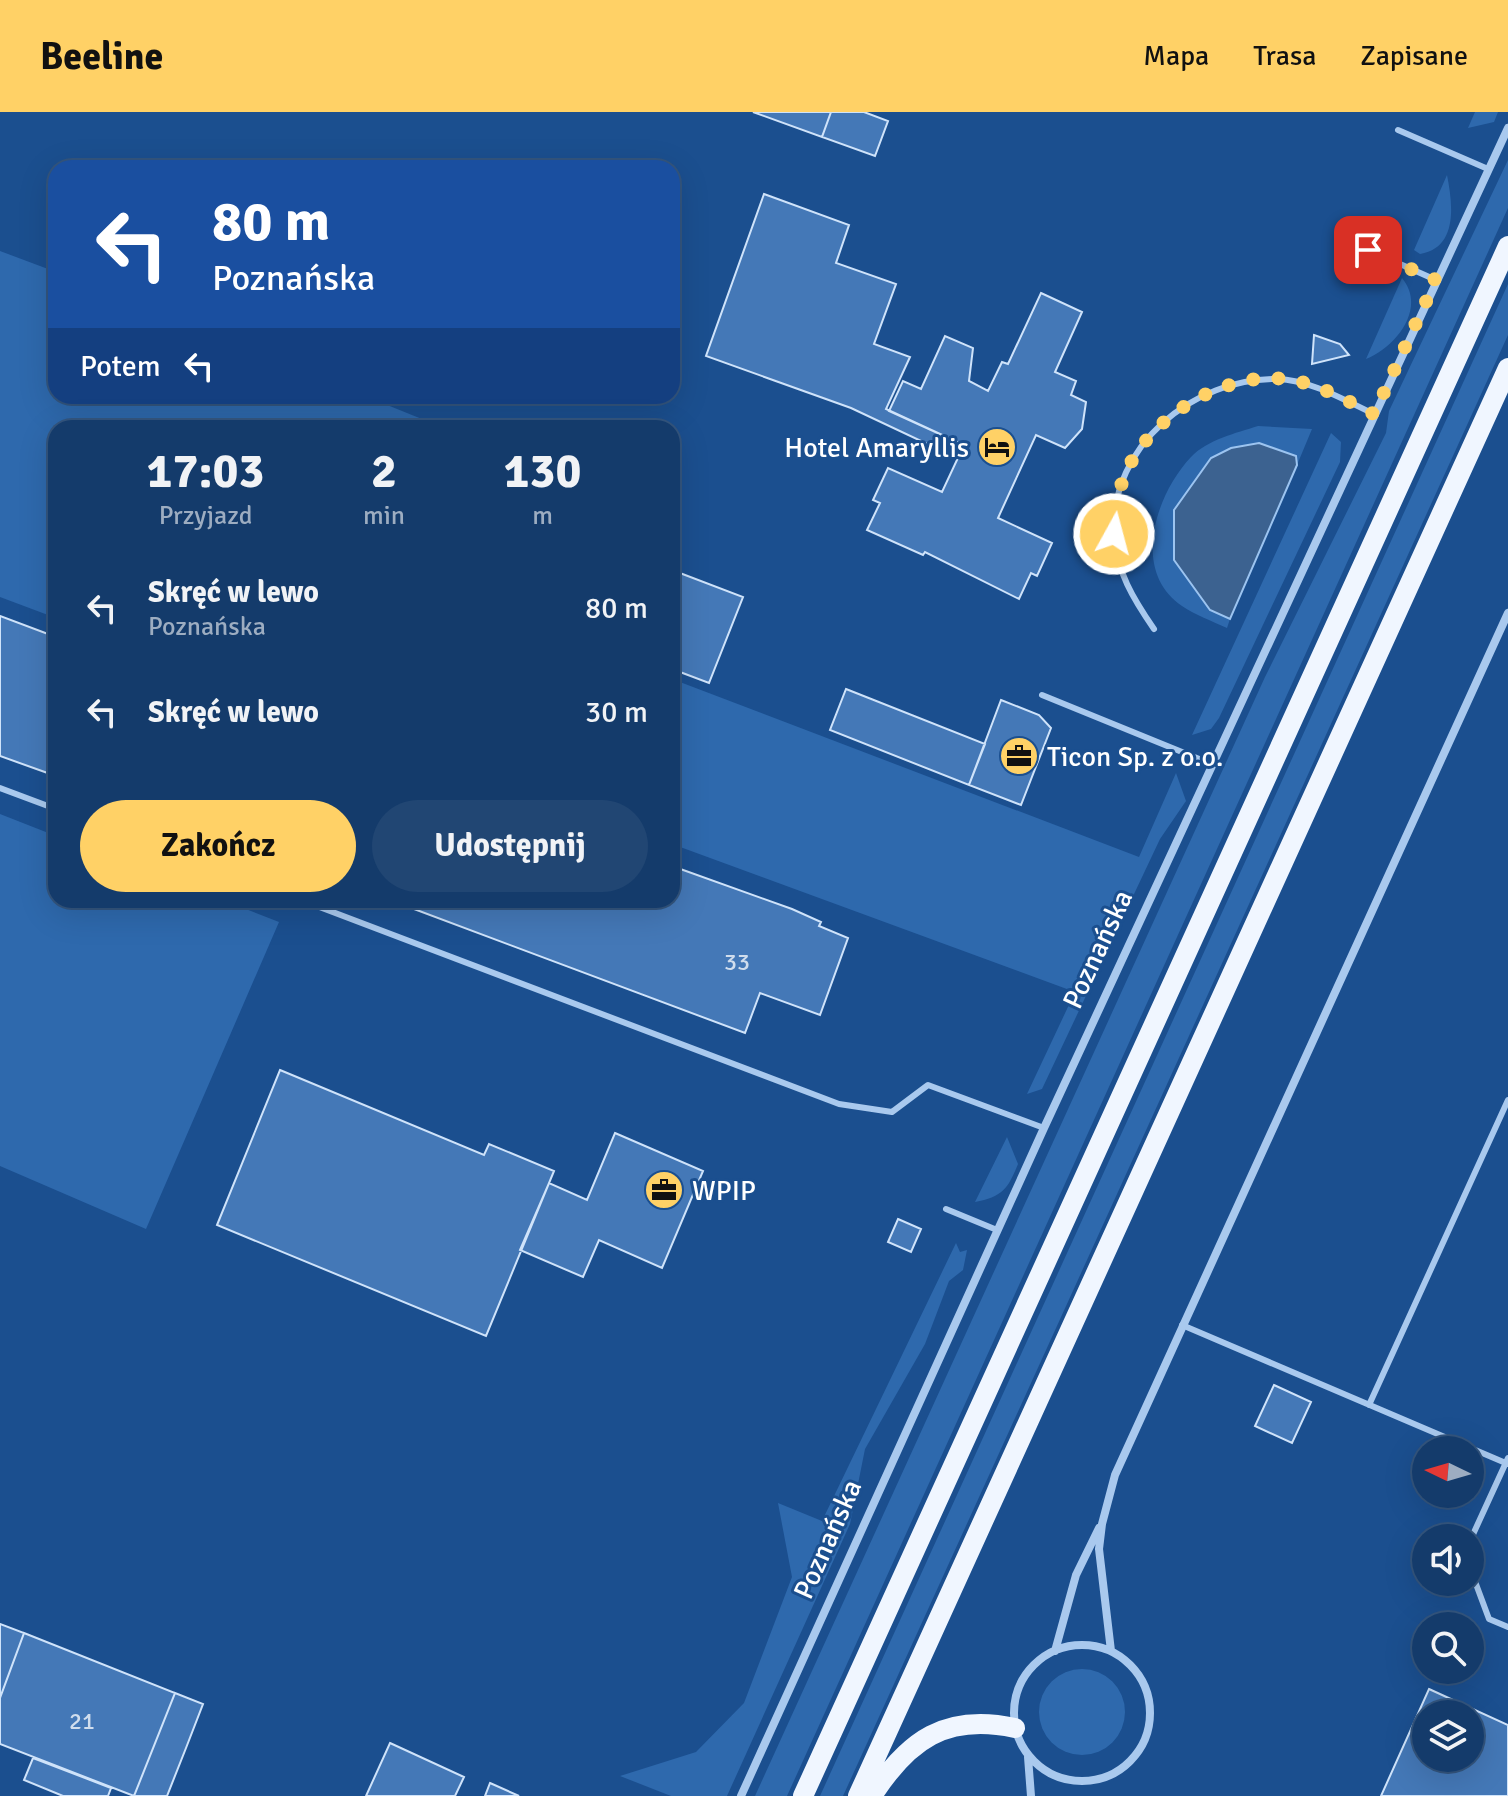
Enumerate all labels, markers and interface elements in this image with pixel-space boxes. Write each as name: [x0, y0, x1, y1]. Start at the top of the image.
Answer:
text: Beeline: [40, 33, 163, 80]
text: Mapa: [1143, 39, 1209, 73]
text: Trasa: [1253, 39, 1316, 73]
text: Zapisane: [1360, 39, 1468, 73]
text: 80 m: [212, 187, 330, 256]
icon: left: [80, 192, 184, 296]
pin: [1334, 216, 1402, 284]
icon: arrive: [1346, 228, 1390, 272]
text: Poznańska: [212, 256, 375, 301]
icon: left: [177, 344, 221, 388]
text: Potem: [80, 348, 161, 385]
hotel icon: Hotel Amaryllis: [976, 426, 1018, 468]
place label: Hotel Amaryllis: [784, 431, 969, 465]
text: 17:03: [147, 442, 264, 501]
text: 2: [371, 442, 397, 501]
text: 130: [504, 442, 581, 501]
position arrow: [1072, 492, 1156, 576]
text: Przyjazd: [159, 500, 252, 532]
text: min: [363, 500, 405, 532]
text: m: [532, 500, 553, 532]
text: Skręć w lewo: [148, 574, 319, 611]
icon: left: [80, 586, 124, 630]
text: 80 m: [585, 590, 648, 627]
text: Poznańska: [148, 611, 266, 643]
icon: left: [80, 690, 124, 734]
text: Skręć w lewo: [148, 694, 319, 731]
text: 30 m: [585, 694, 648, 731]
office icon: Ticon Sp. z o.o.: [998, 735, 1040, 777]
place label: Ticon Sp. z o.o.: [1047, 740, 1223, 774]
button: Zakończ: [80, 800, 356, 892]
button: Udostępnij: [372, 800, 648, 892]
street label: Poznańska: [1056, 885, 1140, 1014]
house number: 33: [724, 947, 750, 977]
office icon: WPIP: [643, 1169, 685, 1211]
place label: WPIP: [692, 1174, 756, 1208]
north arrow: [1412, 1436, 1484, 1508]
map controls: [1412, 1436, 1484, 1772]
street label: Poznańska: [787, 1474, 869, 1604]
button: sound: [1412, 1524, 1484, 1596]
button: search: [1412, 1612, 1484, 1684]
button: layers: [1412, 1700, 1484, 1772]
house number: 21: [69, 1706, 95, 1736]

